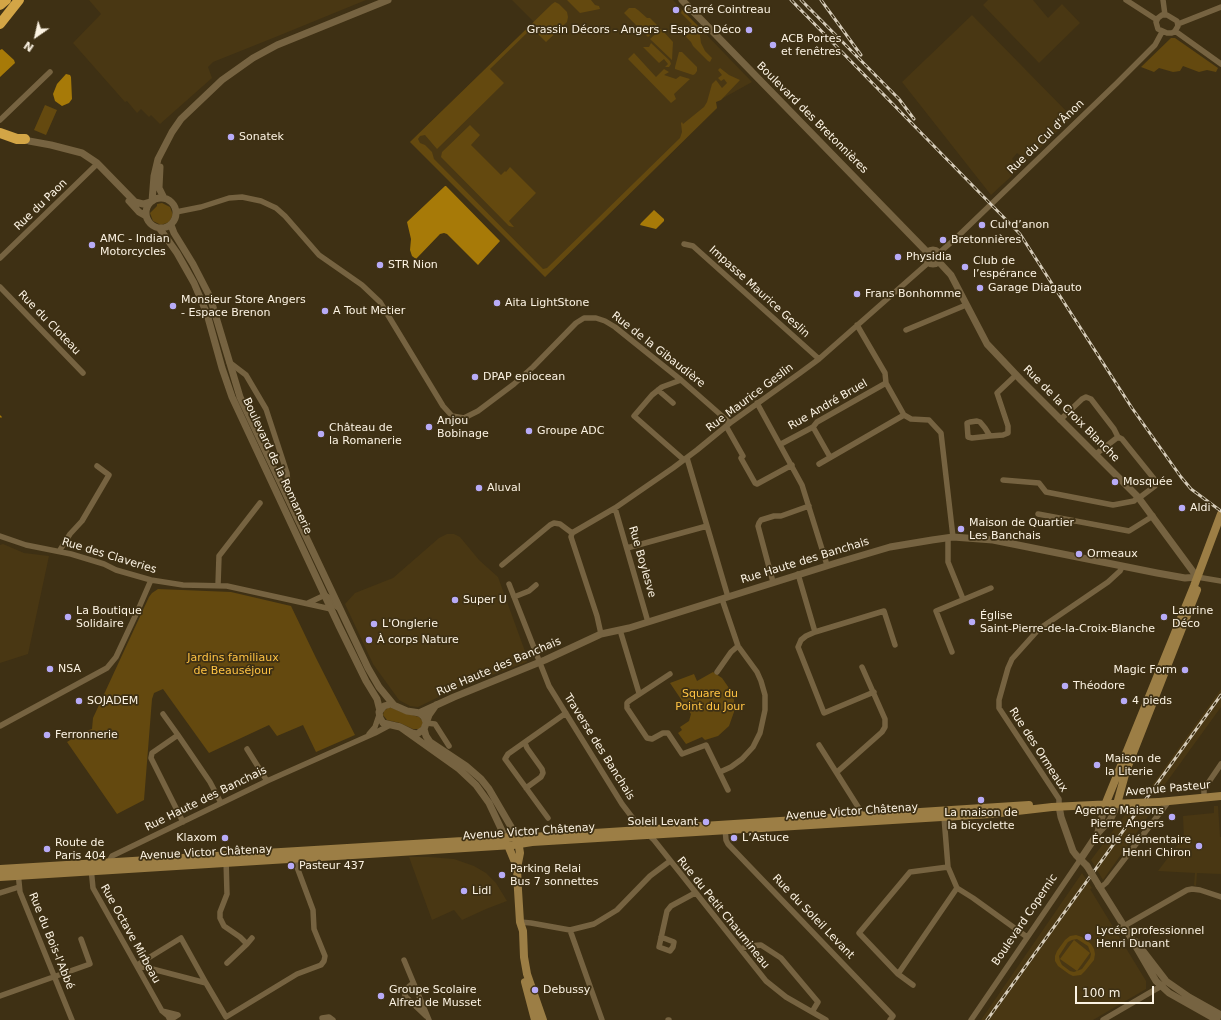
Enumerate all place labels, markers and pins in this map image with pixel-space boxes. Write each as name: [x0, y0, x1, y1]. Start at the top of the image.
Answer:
place label: Carré Cointreau: [684, 3, 771, 17]
marker: Carré Cointreau: [671, 5, 681, 15]
place label: Grassin Décors - Angers - Espace Déco: [527, 23, 741, 37]
marker: Grassin Décors - Angers - Espace Déco: [744, 25, 754, 35]
place label: ACB Portes et fenêtres: [781, 32, 841, 58]
marker: ACB Portes et fenêtres: [768, 40, 778, 50]
place label: Sonatek: [239, 130, 284, 144]
marker: Sonatek: [226, 132, 236, 142]
place label: Cul d’anon: [990, 218, 1049, 232]
marker: Cul d’anon: [977, 220, 987, 230]
place label: AMC - Indian Motorcycles: [100, 232, 170, 258]
place label: Bretonnières: [951, 233, 1021, 247]
marker: Bretonnières: [938, 235, 948, 245]
marker: AMC - Indian Motorcycles: [87, 240, 97, 250]
place label: Physidia: [906, 250, 952, 264]
marker: Physidia: [893, 252, 903, 262]
place label: Club de l’espérance: [973, 254, 1037, 280]
place label: STR Nion: [388, 258, 438, 272]
marker: STR Nion: [375, 260, 385, 270]
marker: Club de l’espérance: [960, 262, 970, 272]
place label: Garage Diagauto: [988, 281, 1082, 295]
marker: Garage Diagauto: [975, 283, 985, 293]
place label: Frans Bonhomme: [865, 287, 961, 301]
marker: Frans Bonhomme: [852, 289, 862, 299]
place label: Monsieur Store Angers - Espace Brenon: [181, 293, 306, 319]
place label: Aita LightStone: [505, 296, 589, 310]
marker: Aita LightStone: [492, 298, 502, 308]
marker: Monsieur Store Angers - Espace Brenon: [168, 301, 178, 311]
place label: A Tout Metier: [333, 304, 405, 318]
marker: A Tout Metier: [320, 306, 330, 316]
place label: DPAP epiocean: [483, 370, 565, 384]
marker: DPAP epiocean: [470, 372, 480, 382]
place label: Anjou Bobinage: [437, 414, 489, 440]
place label: Château de la Romanerie: [329, 421, 402, 447]
marker: Anjou Bobinage: [424, 422, 434, 432]
place label: Groupe ADC: [537, 424, 604, 438]
marker: Groupe ADC: [524, 426, 534, 436]
marker: Château de la Romanerie: [316, 429, 326, 439]
place label: Mosquée: [1123, 475, 1172, 489]
marker: Mosquée: [1110, 477, 1120, 487]
place label: Aluval: [487, 481, 521, 495]
marker: Aluval: [474, 483, 484, 493]
place label: Aldi: [1190, 501, 1211, 515]
marker: Aldi: [1177, 503, 1187, 513]
place label: Maison de Quartier Les Banchais: [969, 516, 1074, 542]
marker: Maison de Quartier Les Banchais: [956, 524, 966, 534]
place label: Ormeaux: [1087, 547, 1138, 561]
marker: Ormeaux: [1074, 549, 1084, 559]
place label: Super U: [463, 593, 507, 607]
marker: Super U: [450, 595, 460, 605]
place label: La Boutique Solidaire: [76, 604, 142, 630]
place label: Laurine Déco: [1172, 604, 1213, 630]
place label: Église Saint-Pierre-de-la-Croix-Blanche: [980, 609, 1155, 635]
marker: La Boutique Solidaire: [63, 612, 73, 622]
marker: Laurine Déco: [1159, 612, 1169, 622]
place label: L'Onglerie: [382, 617, 438, 631]
marker: Église Saint-Pierre-de-la-Croix-Blanche: [967, 617, 977, 627]
marker: L'Onglerie: [369, 619, 379, 629]
place label: À corps Nature: [377, 633, 459, 647]
marker: À corps Nature: [364, 635, 374, 645]
place label: NSA: [58, 662, 81, 676]
place label: Magic Form: [1113, 663, 1177, 677]
marker: NSA: [45, 664, 55, 674]
marker: Magic Form: [1180, 665, 1190, 675]
place label: Théodore: [1073, 679, 1125, 693]
marker: Théodore: [1060, 681, 1070, 691]
place label: SOJADEM: [87, 694, 138, 708]
place label: 4 pieds: [1132, 694, 1172, 708]
marker: SOJADEM: [74, 696, 84, 706]
marker: 4 pieds: [1119, 696, 1129, 706]
place label: Ferronnerie: [55, 728, 118, 742]
marker: Ferronnerie: [42, 730, 52, 740]
place label: Maison de la Literie: [1105, 752, 1161, 778]
marker: Maison de la Literie: [1092, 760, 1102, 770]
marker: La maison de la bicyclette: [976, 795, 986, 805]
place label: Agence Maisons Pierre Angers: [1075, 804, 1164, 830]
place label: La maison de la bicyclette: [944, 806, 1018, 832]
marker: Agence Maisons Pierre Angers: [1167, 812, 1177, 822]
place label: Soleil Levant: [628, 815, 698, 829]
marker: Soleil Levant: [701, 817, 711, 827]
place label: Klaxom: [176, 831, 217, 845]
place label: L’Astuce: [742, 831, 789, 845]
marker: Klaxom: [220, 833, 230, 843]
marker: L’Astuce: [729, 833, 739, 843]
place label: École élémentaire Henri Chiron: [1092, 833, 1191, 859]
place label: Route de Paris 404: [55, 836, 106, 862]
marker: École élémentaire Henri Chiron: [1194, 841, 1204, 851]
marker: Route de Paris 404: [42, 844, 52, 854]
place label: Pasteur 437: [299, 859, 365, 873]
marker: Pasteur 437: [286, 861, 296, 871]
place label: Parking Relai Bus 7 sonnettes: [510, 862, 599, 888]
marker: Parking Relai Bus 7 sonnettes: [497, 870, 507, 880]
place label: Lidl: [472, 884, 491, 898]
marker: Lidl: [459, 886, 469, 896]
place label: Lycée professionnel Henri Dunant: [1096, 924, 1204, 950]
marker: Lycée professionnel Henri Dunant: [1083, 932, 1093, 942]
place label: Groupe Scolaire Alfred de Musset: [389, 983, 481, 1009]
place label: Debussy: [543, 983, 590, 997]
marker: Debussy: [530, 985, 540, 995]
marker: Groupe Scolaire Alfred de Musset: [376, 991, 386, 1001]

